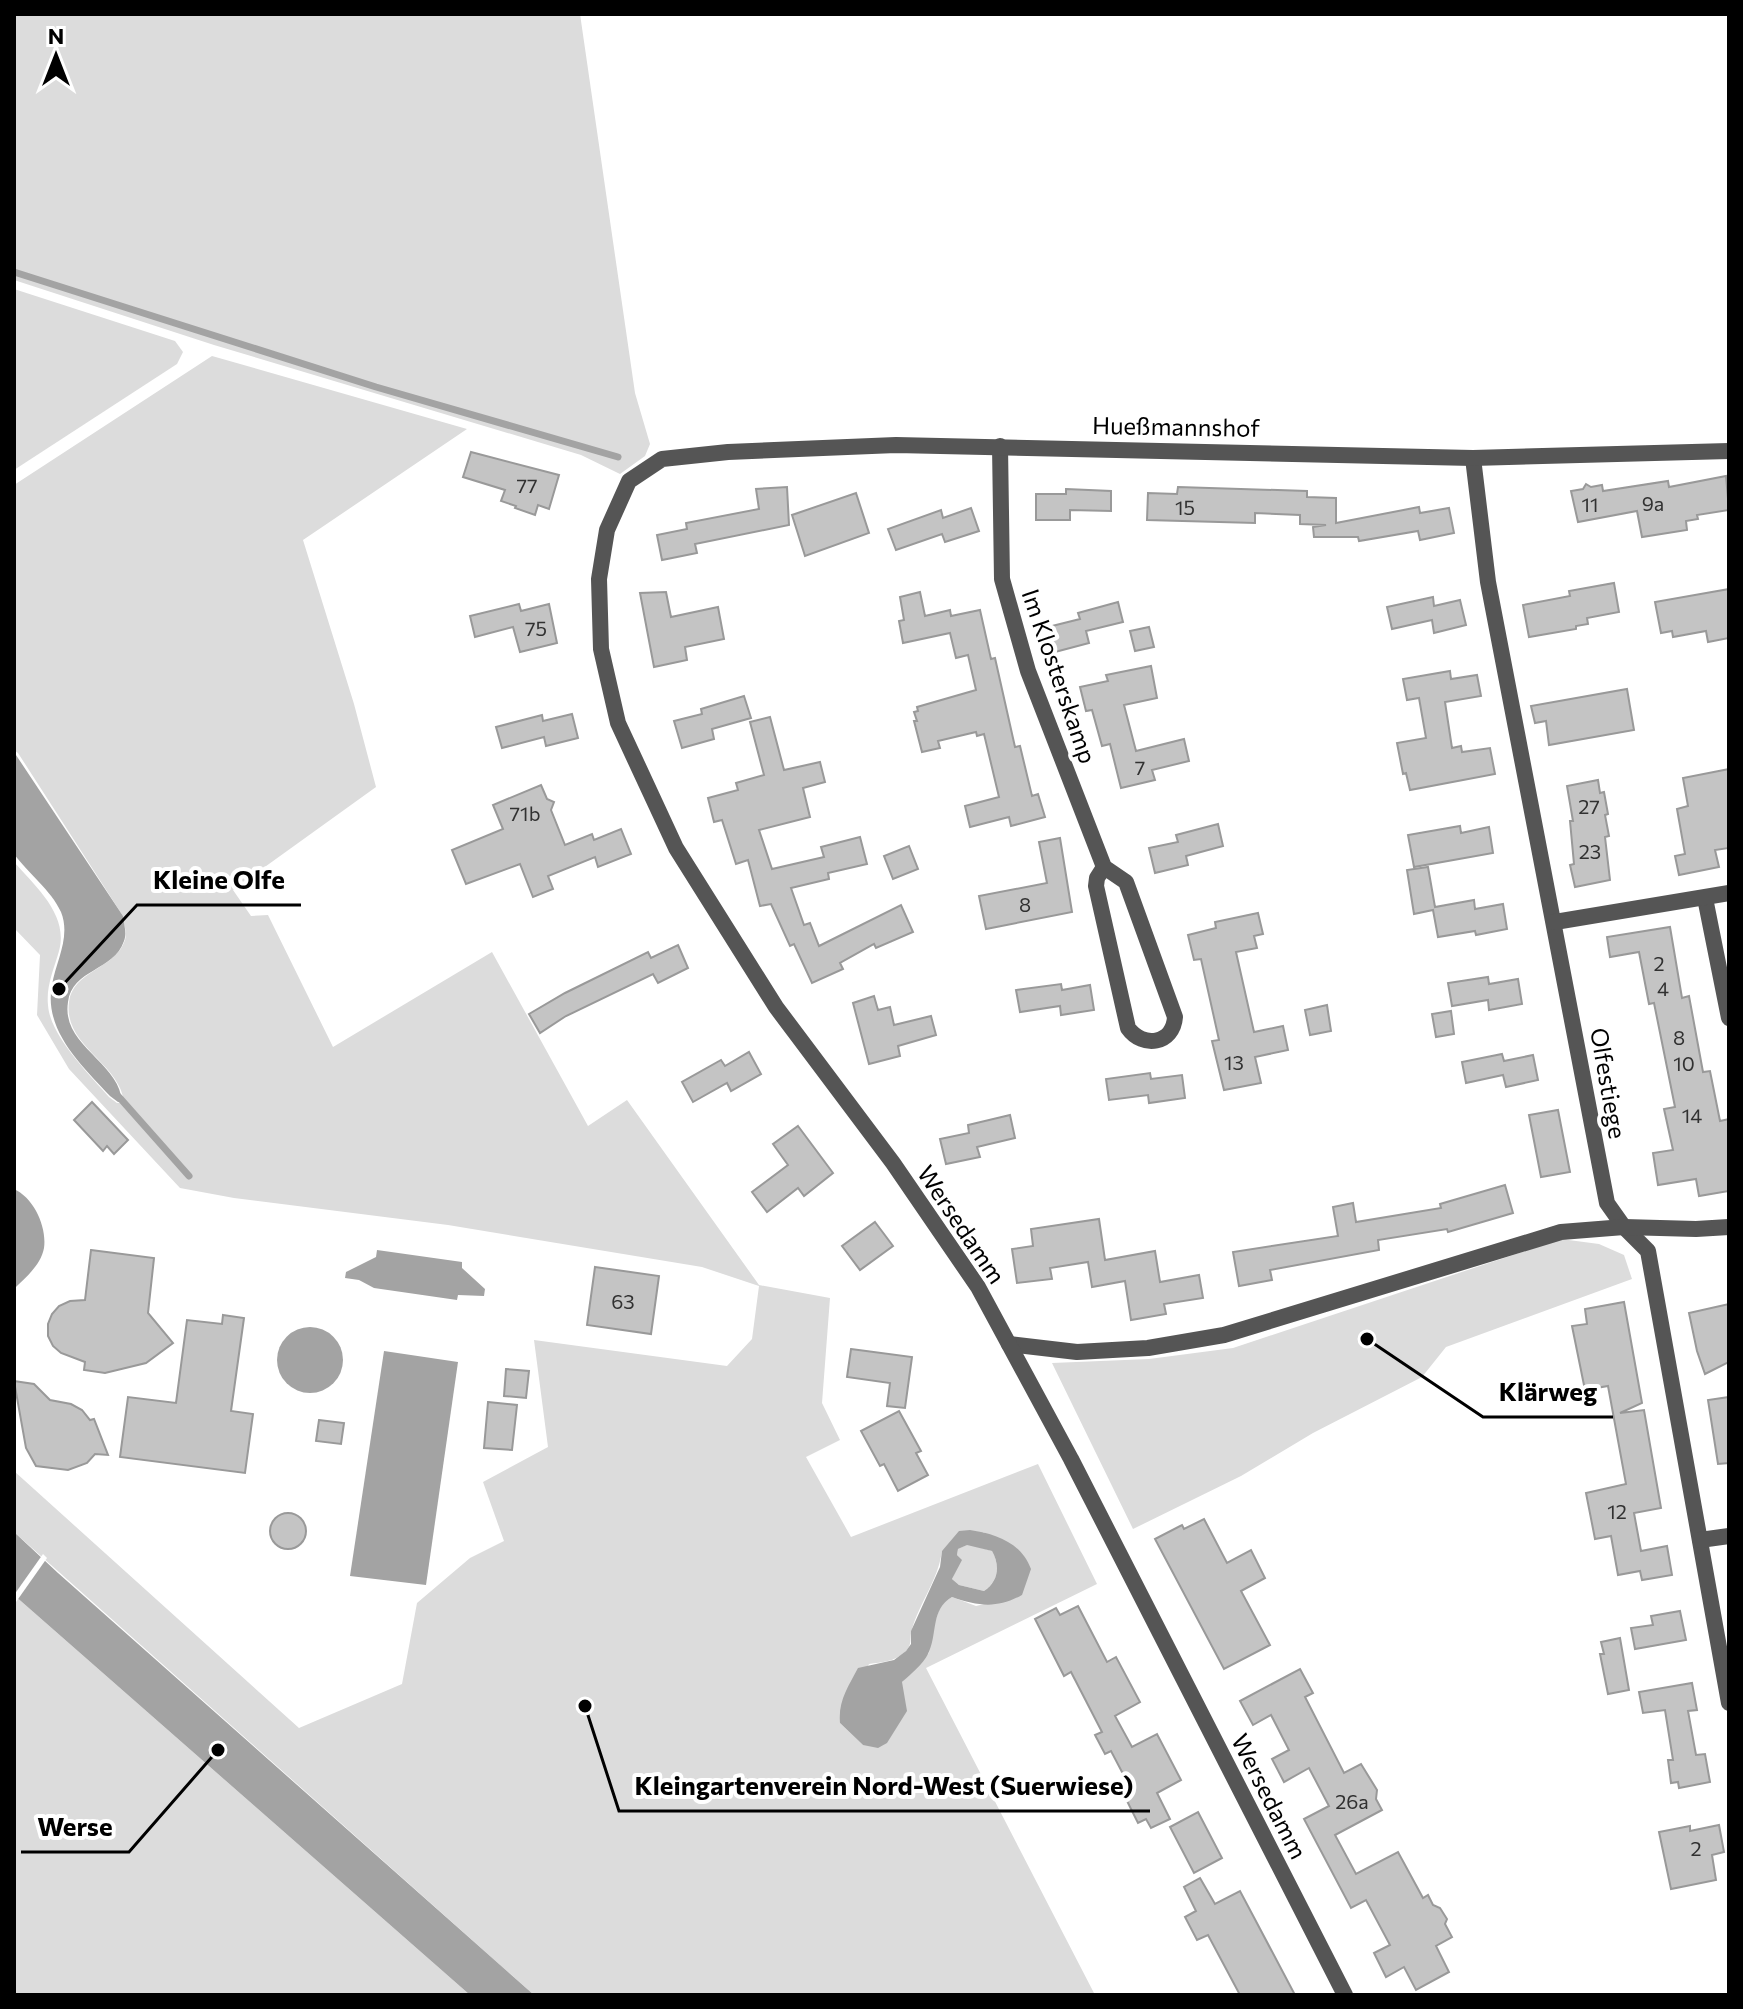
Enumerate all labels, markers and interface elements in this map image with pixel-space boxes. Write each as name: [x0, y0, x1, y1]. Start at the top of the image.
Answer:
north arrow: [16, 16, 96, 96]
text: N: [48, 22, 64, 49]
street label: Hueßmannshof: [1092, 410, 1261, 442]
house number: 77: [516, 473, 538, 497]
house number: 9a: [1642, 491, 1664, 515]
house number: 11: [1581, 492, 1599, 516]
house number: 15: [1175, 495, 1195, 519]
street label: Im Klosterskamp: [1017, 585, 1103, 767]
house number: 75: [525, 616, 547, 640]
house number: 7: [1135, 755, 1145, 779]
house number: 27: [1578, 794, 1600, 818]
house number: 71b: [510, 801, 540, 825]
house number: 23: [1579, 839, 1601, 863]
callout: Kleine Olfe: [137, 855, 301, 905]
text: Kleine Olfe: [153, 863, 285, 894]
house number: 8: [1019, 892, 1031, 916]
house number: 2: [1653, 951, 1665, 975]
house number: 4: [1657, 976, 1669, 1000]
street label: Olfestiege: [1585, 1025, 1633, 1141]
house number: 8: [1673, 1025, 1685, 1049]
house number: 13: [1224, 1050, 1244, 1074]
house number: 10: [1673, 1051, 1695, 1075]
house number: 14: [1682, 1103, 1702, 1127]
street label: Wersedamm: [912, 1159, 1012, 1289]
house number: 63: [611, 1289, 635, 1313]
callout: Klärweg: [1483, 1367, 1613, 1417]
text: Klärweg: [1499, 1375, 1597, 1406]
house number: 12: [1607, 1499, 1627, 1523]
street label: Wersedamm: [1226, 1729, 1314, 1863]
callout: Kleingartenverein Nord-West (Suerwiese): [619, 1761, 1150, 1811]
text: Kleingartenverein Nord-West (Suerwiese): [635, 1769, 1133, 1800]
house number: 26a: [1335, 1789, 1369, 1813]
callout: Werse: [21, 1802, 129, 1852]
text: Werse: [37, 1810, 113, 1841]
house number: 2: [1690, 1836, 1702, 1860]

